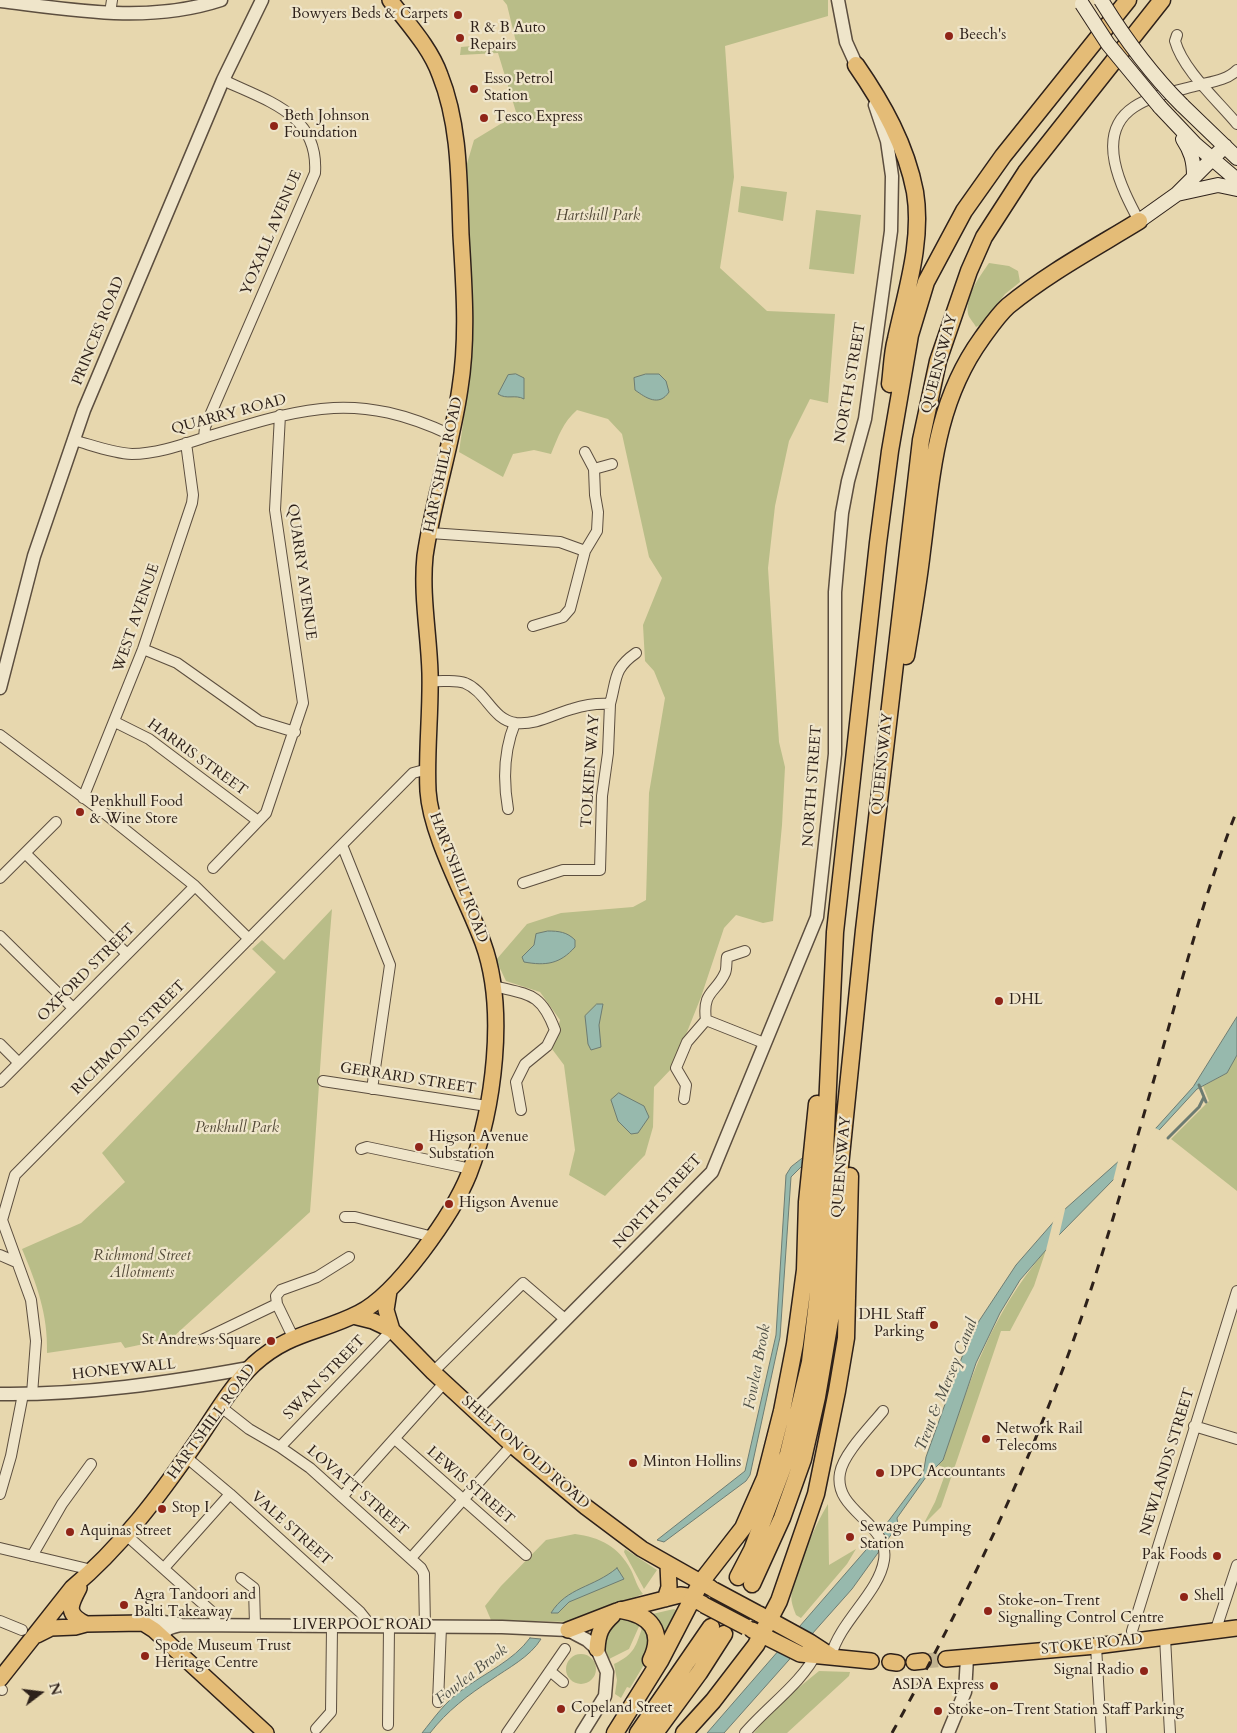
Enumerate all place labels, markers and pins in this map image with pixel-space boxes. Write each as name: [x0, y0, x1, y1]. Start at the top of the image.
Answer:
place label: Bowyers Beds & Carpets: [291, 6, 448, 24]
marker: Bowyers Beds & Carpets: [452, 9, 464, 21]
place label: R & B Auto Repairs: [470, 20, 546, 55]
place label: Beech's: [959, 27, 1006, 45]
marker: Beech's: [943, 30, 955, 42]
marker: R & B Auto Repairs: [454, 32, 466, 44]
place label: Esso Petrol Station: [484, 71, 553, 106]
marker: Esso Petrol Station: [468, 83, 480, 95]
place label: Beth Johnson Foundation: [284, 108, 370, 143]
place label: Tesco Express: [494, 109, 583, 127]
marker: Tesco Express: [478, 112, 490, 124]
marker: Beth Johnson Foundation: [268, 120, 280, 132]
place label: Penkhull Food & Wine Store: [90, 794, 183, 829]
marker: Penkhull Food & Wine Store: [74, 806, 86, 818]
place label: DHL: [1009, 992, 1043, 1010]
marker: DHL: [993, 995, 1005, 1007]
place label: Higson Avenue Substation: [429, 1129, 528, 1164]
marker: Higson Avenue Substation: [413, 1141, 425, 1153]
place label: Higson Avenue: [459, 1195, 558, 1213]
marker: Higson Avenue: [443, 1198, 455, 1210]
place label: DHL Staff Parking: [858, 1307, 924, 1342]
marker: DHL Staff Parking: [928, 1319, 940, 1331]
place label: St Andrews Square: [142, 1332, 261, 1350]
marker: St Andrews Square: [265, 1335, 277, 1347]
place label: Network Rail Telecoms: [996, 1421, 1083, 1456]
marker: Network Rail Telecoms: [980, 1433, 992, 1445]
place label: Minton Hollins: [643, 1454, 741, 1472]
marker: Minton Hollins: [627, 1457, 639, 1469]
place label: DPC Accountants: [890, 1464, 1005, 1482]
marker: DPC Accountants: [874, 1467, 886, 1479]
place label: Stop I: [172, 1500, 209, 1518]
marker: Stop I: [156, 1503, 168, 1515]
place label: Sewage Pumping Station: [860, 1519, 971, 1554]
place label: Aquinas Street: [80, 1523, 171, 1541]
marker: Aquinas Street: [64, 1526, 76, 1538]
marker: Sewage Pumping Station: [844, 1531, 856, 1543]
place label: Pak Foods: [1142, 1547, 1207, 1565]
marker: Pak Foods: [1211, 1550, 1223, 1562]
place label: Agra Tandoori and Balti Takeaway: [134, 1587, 256, 1622]
place label: Shell: [1194, 1588, 1224, 1606]
marker: Shell: [1178, 1591, 1190, 1603]
place label: Stoke-on-Trent Signalling Control Centre: [998, 1593, 1164, 1628]
marker: Agra Tandoori and Balti Takeaway: [118, 1599, 130, 1611]
marker: Stoke-on-Trent Signalling Control Centre: [982, 1605, 994, 1617]
place label: Spode Museum Trust Heritage Centre: [155, 1638, 291, 1673]
marker: Spode Museum Trust Heritage Centre: [139, 1650, 151, 1662]
place label: Signal Radio: [1054, 1662, 1134, 1680]
marker: Signal Radio: [1138, 1665, 1150, 1677]
place label: ASDA Express: [892, 1677, 984, 1695]
marker: ASDA Express: [988, 1680, 1000, 1692]
place label: Copeland Street: [571, 1700, 672, 1718]
place label: Stoke-on-Trent Station Staff Parking: [948, 1702, 1184, 1720]
marker: Copeland Street: [555, 1703, 567, 1715]
marker: Stoke-on-Trent Station Staff Parking: [932, 1705, 944, 1717]

